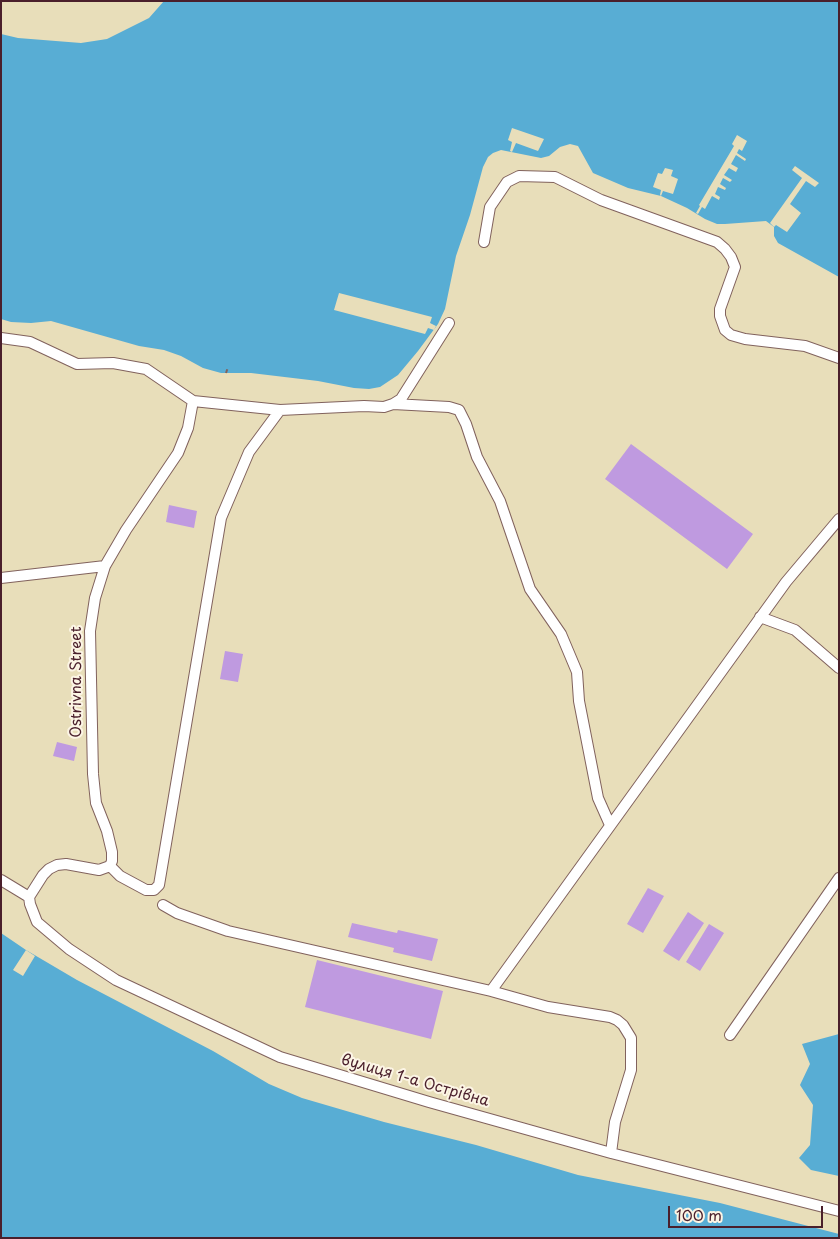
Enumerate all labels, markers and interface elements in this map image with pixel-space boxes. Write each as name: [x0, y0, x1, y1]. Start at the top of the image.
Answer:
street label: Ostrivna Street: [68, 626, 86, 738]
street label: вулиця 1-а Острівна: [339, 1051, 491, 1111]
scale bar: [670, 1196, 825, 1228]
text: 100 m: [676, 1203, 722, 1226]

